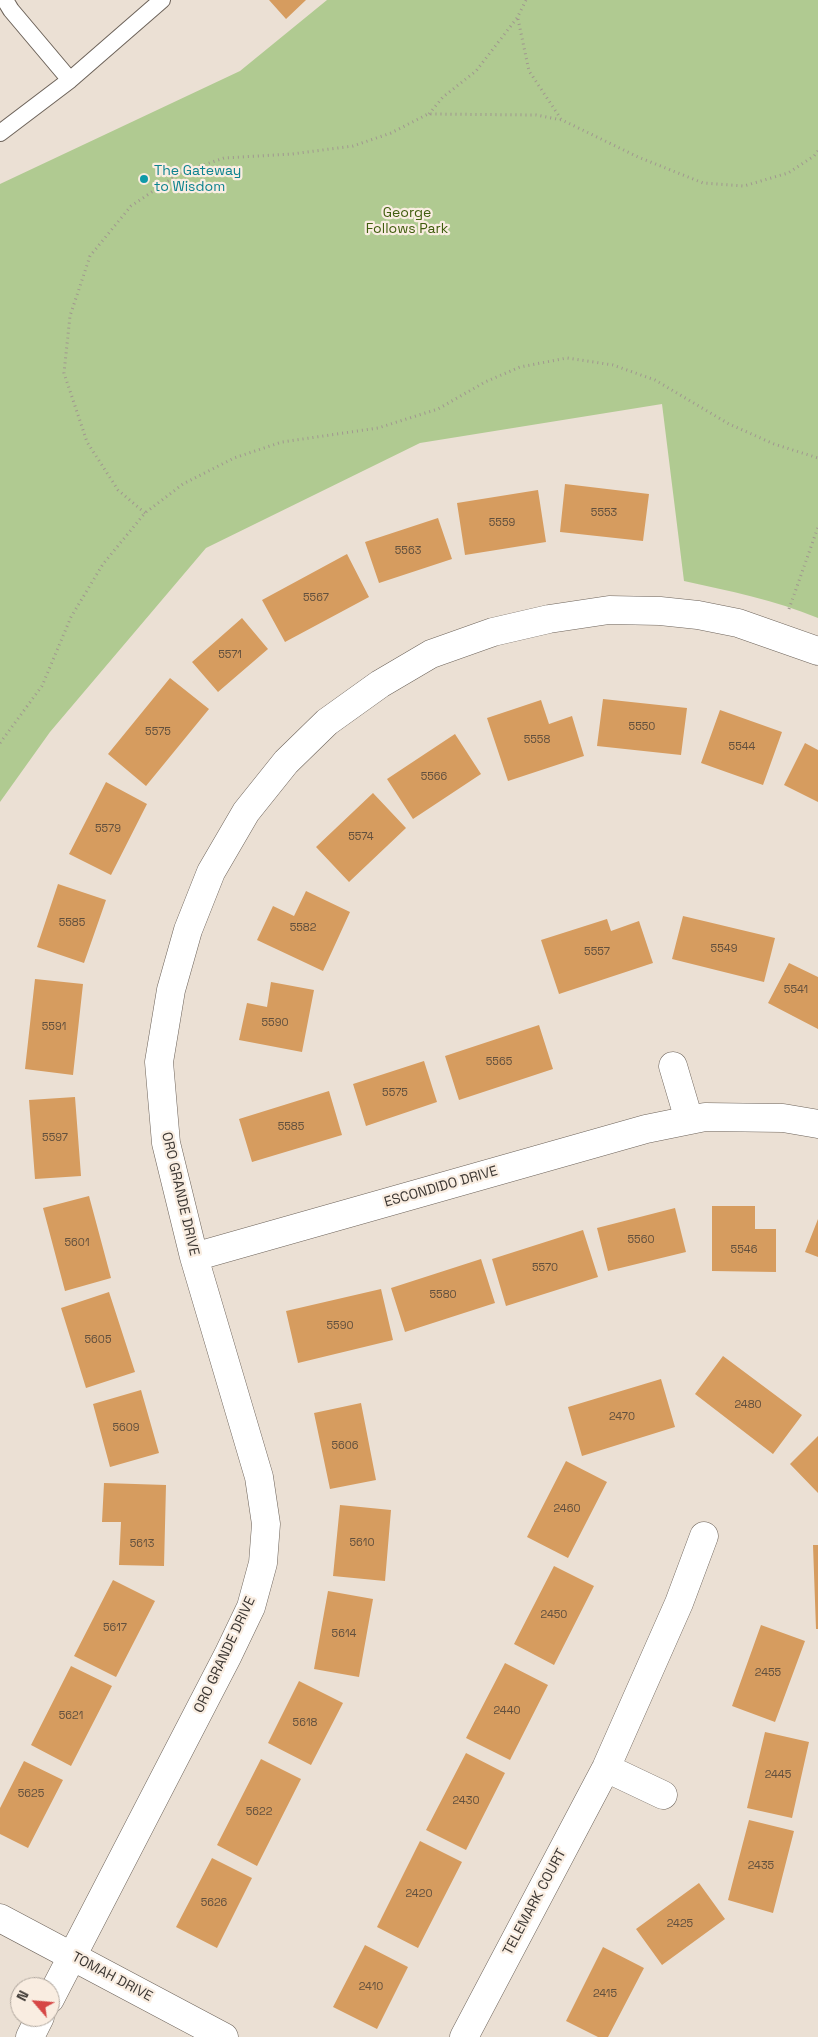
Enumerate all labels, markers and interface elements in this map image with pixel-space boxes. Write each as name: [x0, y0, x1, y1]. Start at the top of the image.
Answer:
place label: The Gateway to Wisdom: [154, 163, 241, 196]
marker: The Gateway to Wisdom: [138, 173, 150, 185]
park label: George Follows Park: [366, 205, 448, 238]
house number: 5553: [591, 506, 617, 520]
house number: 5559: [489, 516, 515, 530]
house number: 5563: [395, 544, 421, 558]
house number: 5567: [303, 591, 329, 605]
house number: 5571: [218, 648, 242, 662]
house number: 5550: [629, 720, 655, 734]
house number: 5575: [145, 725, 171, 739]
house number: 5558: [524, 733, 550, 747]
house number: 5544: [729, 740, 755, 754]
house number: 5566: [421, 770, 447, 784]
house number: 5579: [95, 822, 121, 836]
house number: 5574: [348, 830, 374, 844]
house number: 5585: [59, 916, 85, 930]
house number: 5582: [290, 921, 316, 935]
house number: 5549: [711, 942, 737, 956]
house number: 5557: [584, 945, 610, 959]
house number: 5541: [784, 983, 808, 997]
house number: 5590: [262, 1016, 288, 1030]
house number: 5591: [42, 1020, 66, 1034]
house number: 5565: [486, 1055, 512, 1069]
house number: 5575: [382, 1086, 408, 1100]
house number: 5585: [278, 1120, 304, 1134]
house number: 5597: [42, 1131, 68, 1145]
street label: ORO GRANDE DRIVE: [158, 1131, 202, 1257]
street label: ESCONDIDO DRIVE: [382, 1163, 500, 1211]
house number: 5560: [628, 1233, 654, 1247]
house number: 5601: [65, 1236, 89, 1250]
house number: 5546: [731, 1243, 757, 1257]
house number: 5570: [532, 1261, 558, 1275]
house number: 5580: [429, 1288, 457, 1302]
house number: 5590: [327, 1319, 353, 1333]
house number: 5605: [85, 1333, 111, 1347]
house number: 2480: [734, 1398, 762, 1412]
house number: 2470: [609, 1410, 635, 1424]
house number: 5609: [112, 1421, 140, 1435]
house number: 5606: [331, 1439, 359, 1453]
house number: 2460: [554, 1502, 580, 1516]
house number: 5610: [350, 1536, 374, 1550]
house number: 5613: [130, 1537, 154, 1551]
street label: ORO GRANDE DRIVE: [191, 1594, 259, 1716]
house number: 2450: [541, 1608, 567, 1622]
house number: 5617: [103, 1621, 127, 1635]
house number: 5614: [332, 1627, 356, 1641]
house number: 2455: [755, 1666, 781, 1680]
house number: 2440: [493, 1704, 521, 1718]
house number: 5621: [59, 1709, 83, 1723]
house number: 5618: [293, 1716, 317, 1730]
house number: 2445: [765, 1768, 791, 1782]
house number: 5625: [18, 1787, 44, 1801]
house number: 2430: [453, 1794, 479, 1808]
house number: 5622: [246, 1805, 272, 1819]
street label: TELEMARK COURT: [500, 1846, 570, 1958]
house number: 2435: [748, 1859, 774, 1873]
house number: 2420: [406, 1887, 432, 1901]
house number: 5626: [201, 1896, 227, 1910]
house number: 2425: [667, 1917, 693, 1931]
street label: TOMAH DRIVE: [69, 1949, 155, 2005]
north arrow: [10, 1977, 60, 2027]
house number: 2410: [359, 1980, 383, 1994]
text: N: [12, 1987, 33, 2004]
house number: 2415: [593, 1987, 617, 2001]

